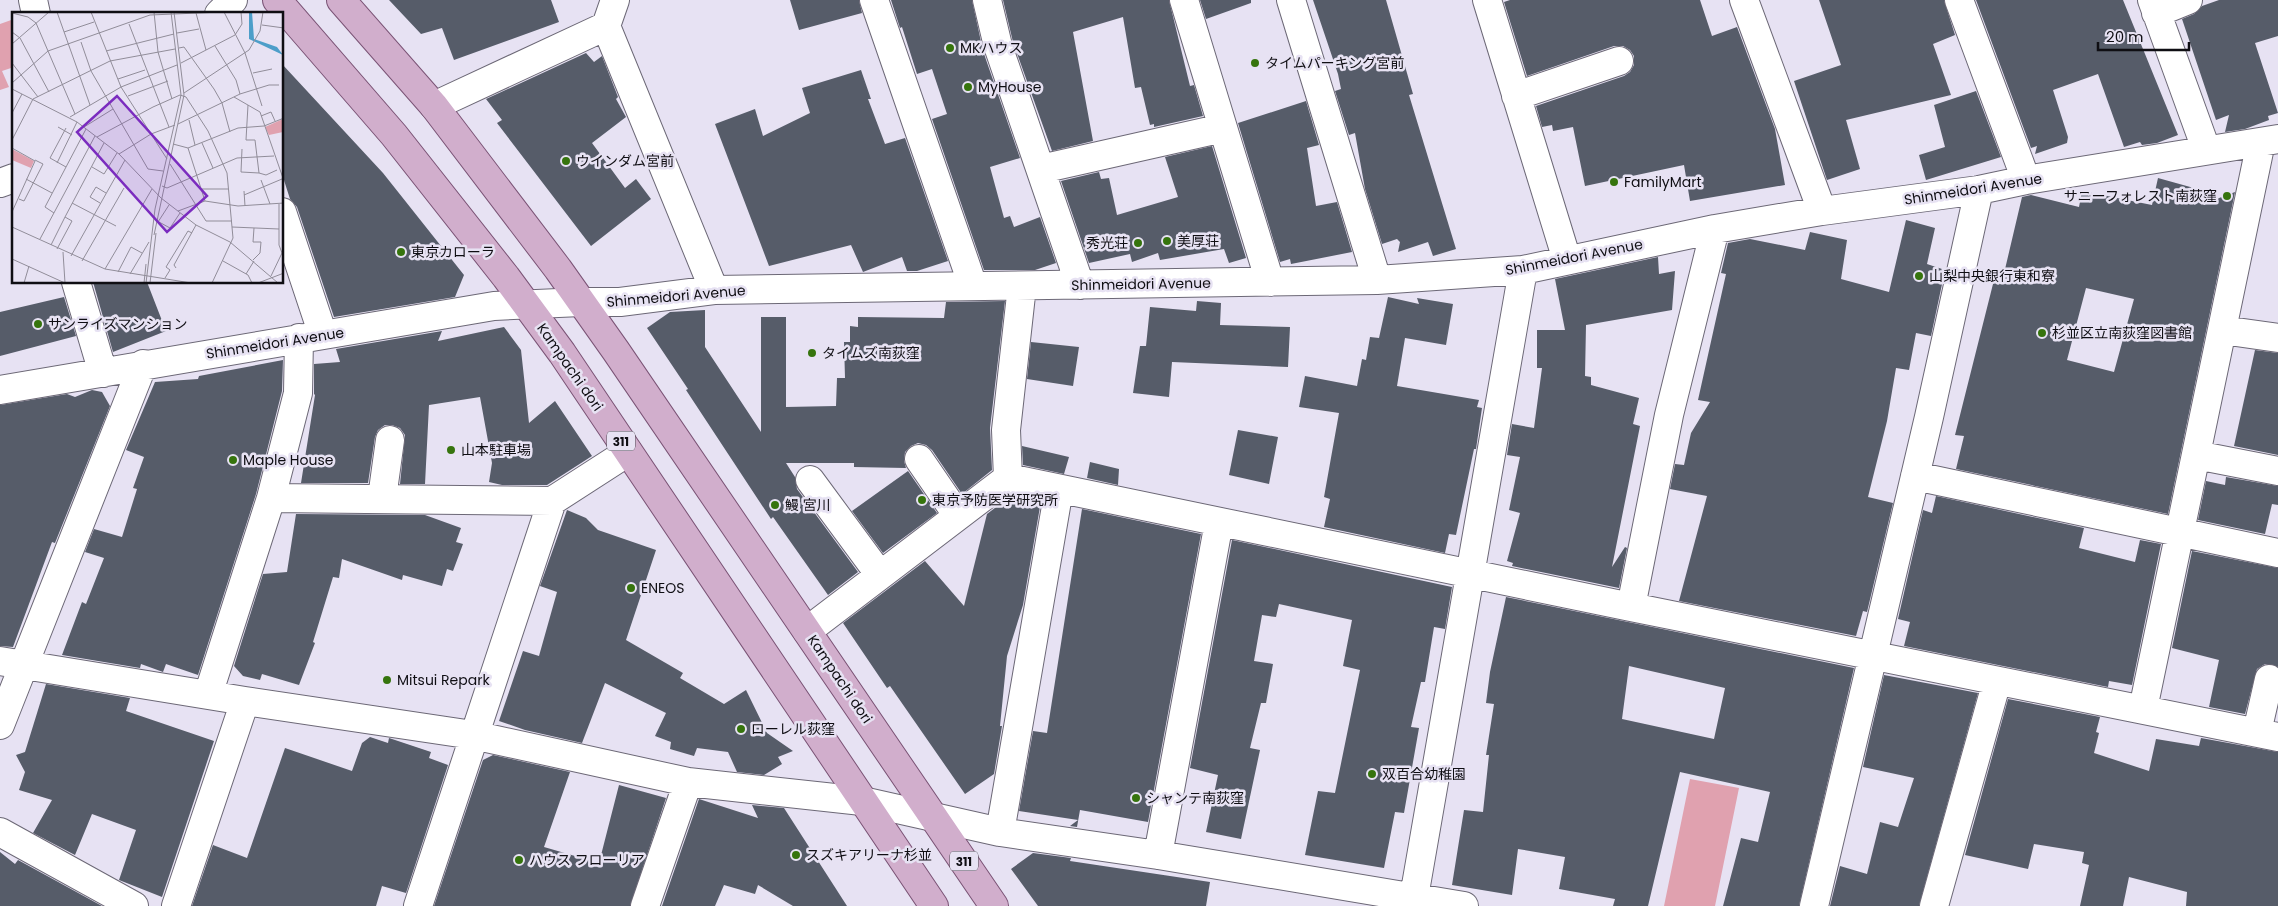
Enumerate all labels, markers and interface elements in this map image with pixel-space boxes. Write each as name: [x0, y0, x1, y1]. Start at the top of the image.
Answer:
inset map: [12, 12, 284, 284]
scale bar: [2098, 20, 2189, 52]
text: 20 m: [2106, 26, 2144, 47]
place label: MKハウス: [960, 38, 1022, 58]
marker: MKハウス: [944, 42, 956, 54]
place label: タイムパーキング宮前: [1265, 53, 1404, 73]
marker: タイムパーキング宮前: [1249, 57, 1261, 69]
place label: MyHouse: [978, 77, 1042, 97]
marker: MyHouse: [962, 81, 974, 93]
place label: ウインダム宮前: [576, 151, 674, 171]
marker: ウインダム宮前: [560, 155, 572, 167]
street label: Shinmeidori Avenue: [1903, 168, 2044, 210]
place label: FamilyMart: [1624, 172, 1702, 192]
marker: FamilyMart: [1608, 176, 1620, 188]
place label: サニーフォレスト南荻窪: [2064, 186, 2217, 206]
marker: サニーフォレスト南荻窪: [2221, 190, 2233, 202]
place label: 美厚荘: [1177, 231, 1219, 251]
place label: 秀光荘: [1086, 233, 1128, 253]
street label: Shinmeidori Avenue: [1504, 234, 1645, 280]
marker: 美厚荘: [1161, 235, 1173, 247]
marker: 秀光荘: [1132, 237, 1144, 249]
place label: 東京カローラ: [411, 242, 495, 262]
marker: 東京カローラ: [395, 246, 407, 258]
place label: 山梨中央銀行東和寮: [1929, 266, 2055, 286]
marker: 山梨中央銀行東和寮: [1913, 270, 1925, 282]
street label: Shinmeidori Avenue: [1071, 273, 1211, 295]
street label: Shinmeidori Avenue: [606, 280, 747, 312]
place label: サンライズマンション: [48, 314, 188, 334]
marker: サンライズマンション: [32, 318, 44, 330]
street label: Kampachi dori: [532, 319, 608, 415]
street label: Shinmeidori Avenue: [205, 322, 346, 364]
place label: 杉並区立南荻窪図書館: [2052, 323, 2192, 343]
marker: 杉並区立南荻窪図書館: [2036, 327, 2048, 339]
place label: タイムズ南荻窪: [822, 343, 920, 363]
marker: タイムズ南荻窪: [806, 347, 818, 359]
road number: 311: [607, 432, 635, 451]
place label: 山本駐車場: [461, 440, 531, 460]
marker: 山本駐車場: [445, 444, 457, 456]
place label: Maple House: [243, 450, 334, 470]
marker: Maple House: [227, 454, 239, 466]
place label: 東京予防医学研究所: [932, 490, 1058, 510]
marker: 東京予防医学研究所: [916, 494, 928, 506]
place label: 鰻 宮川: [785, 495, 831, 515]
marker: 鰻 宮川: [769, 499, 781, 511]
place label: ENEOS: [641, 578, 684, 598]
marker: ENEOS: [625, 582, 637, 594]
street label: Kampachi dori: [803, 631, 877, 727]
place label: Mitsui Repark: [397, 670, 490, 690]
marker: Mitsui Repark: [381, 674, 393, 686]
place label: ローレル荻窪: [751, 719, 835, 739]
marker: ローレル荻窪: [735, 723, 747, 735]
place label: 双百合幼稚園: [1382, 764, 1466, 784]
marker: 双百合幼稚園: [1366, 768, 1378, 780]
place label: シャンテ南荻窪: [1146, 788, 1244, 808]
marker: シャンテ南荻窪: [1130, 792, 1142, 804]
place label: スズキアリーナ杉並: [806, 845, 932, 865]
marker: スズキアリーナ杉並: [790, 849, 802, 861]
place label: ハウス フローリア: [529, 850, 645, 870]
road number: 311: [950, 851, 978, 870]
marker: ハウス フローリア: [513, 854, 525, 866]

